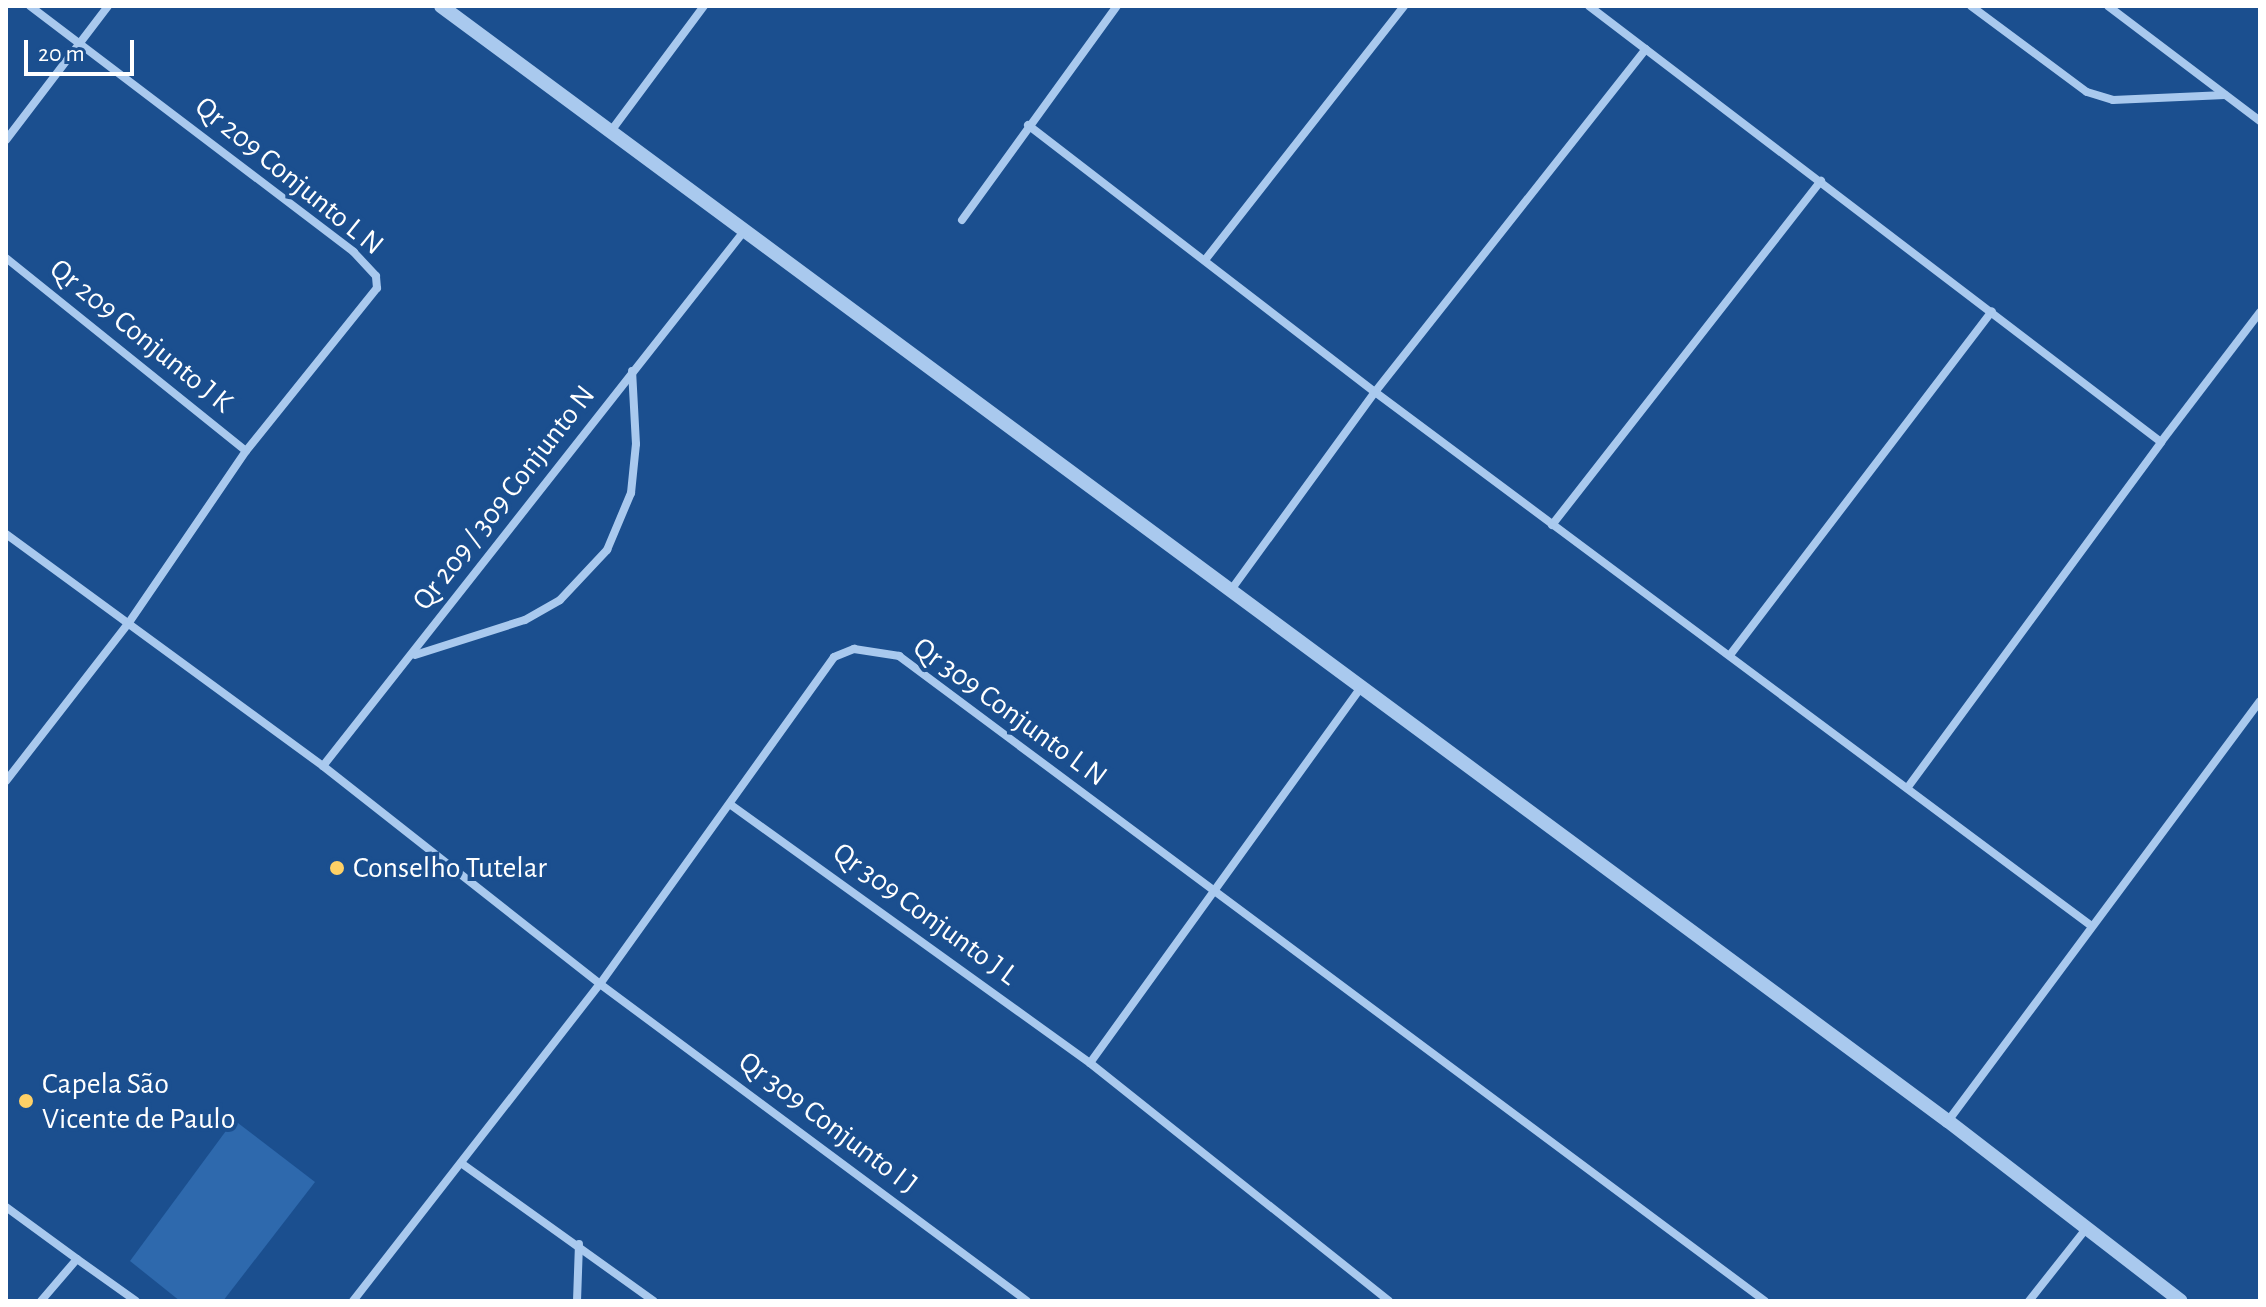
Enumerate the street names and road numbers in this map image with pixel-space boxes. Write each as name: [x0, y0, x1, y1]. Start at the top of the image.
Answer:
street label: Qr 209 Conjunto L N: [187, 89, 391, 263]
street label: Qr 209 Conjunto J K: [42, 251, 240, 421]
street label: Qr 209 / 309 Conjunto N: [405, 378, 603, 618]
street label: Qr 309 Conjunto L N: [906, 630, 1114, 794]
street label: Qr 309 Conjunto J L: [825, 835, 1025, 993]
street label: Qr 309 Conjunto I J: [731, 1044, 925, 1202]

